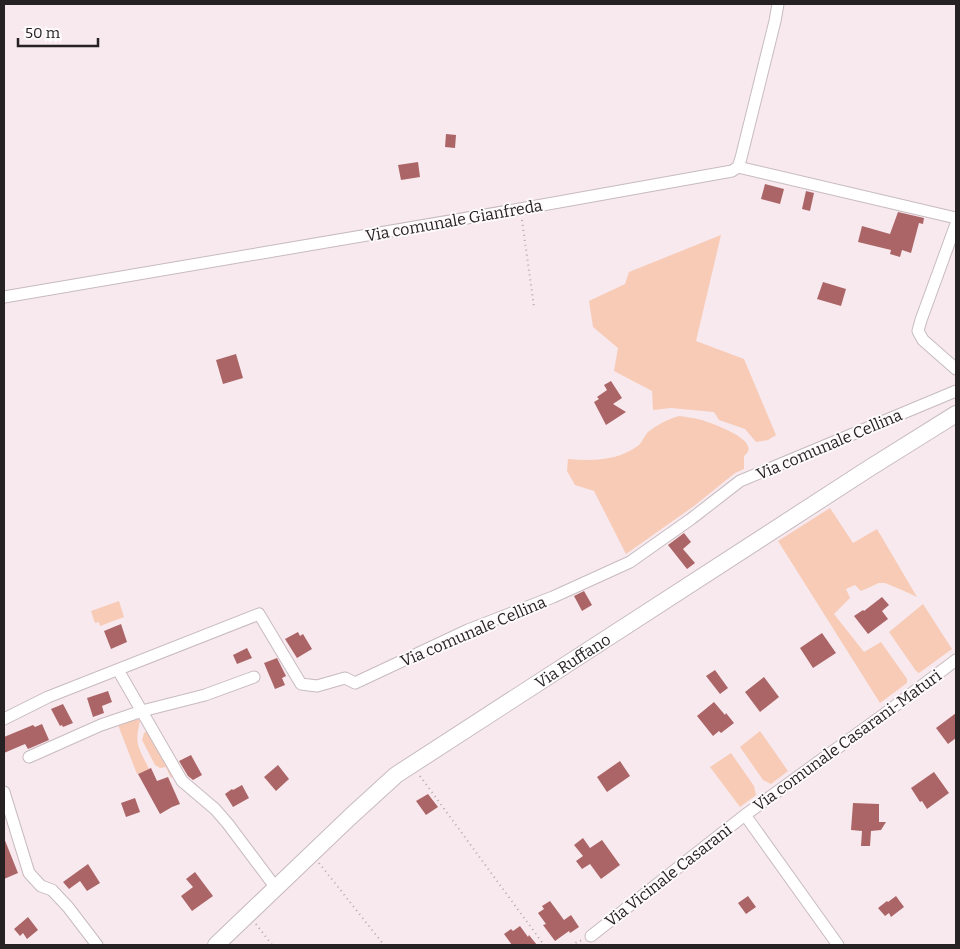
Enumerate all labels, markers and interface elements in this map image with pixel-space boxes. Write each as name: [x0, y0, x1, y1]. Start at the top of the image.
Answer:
scale bar: [18, 15, 98, 47]
text: 50 m: [25, 24, 61, 42]
street label: Via comunale Gianfreda: [364, 196, 544, 245]
street label: Via comunale Cellina: [754, 405, 905, 484]
street label: Via comunale Cellina: [398, 592, 549, 671]
street label: Via Ruffano: [532, 630, 614, 692]
street label: Via comunale Casarani-Maturi: [750, 666, 945, 815]
street label: Via Vicinale Casarani: [601, 820, 736, 931]

